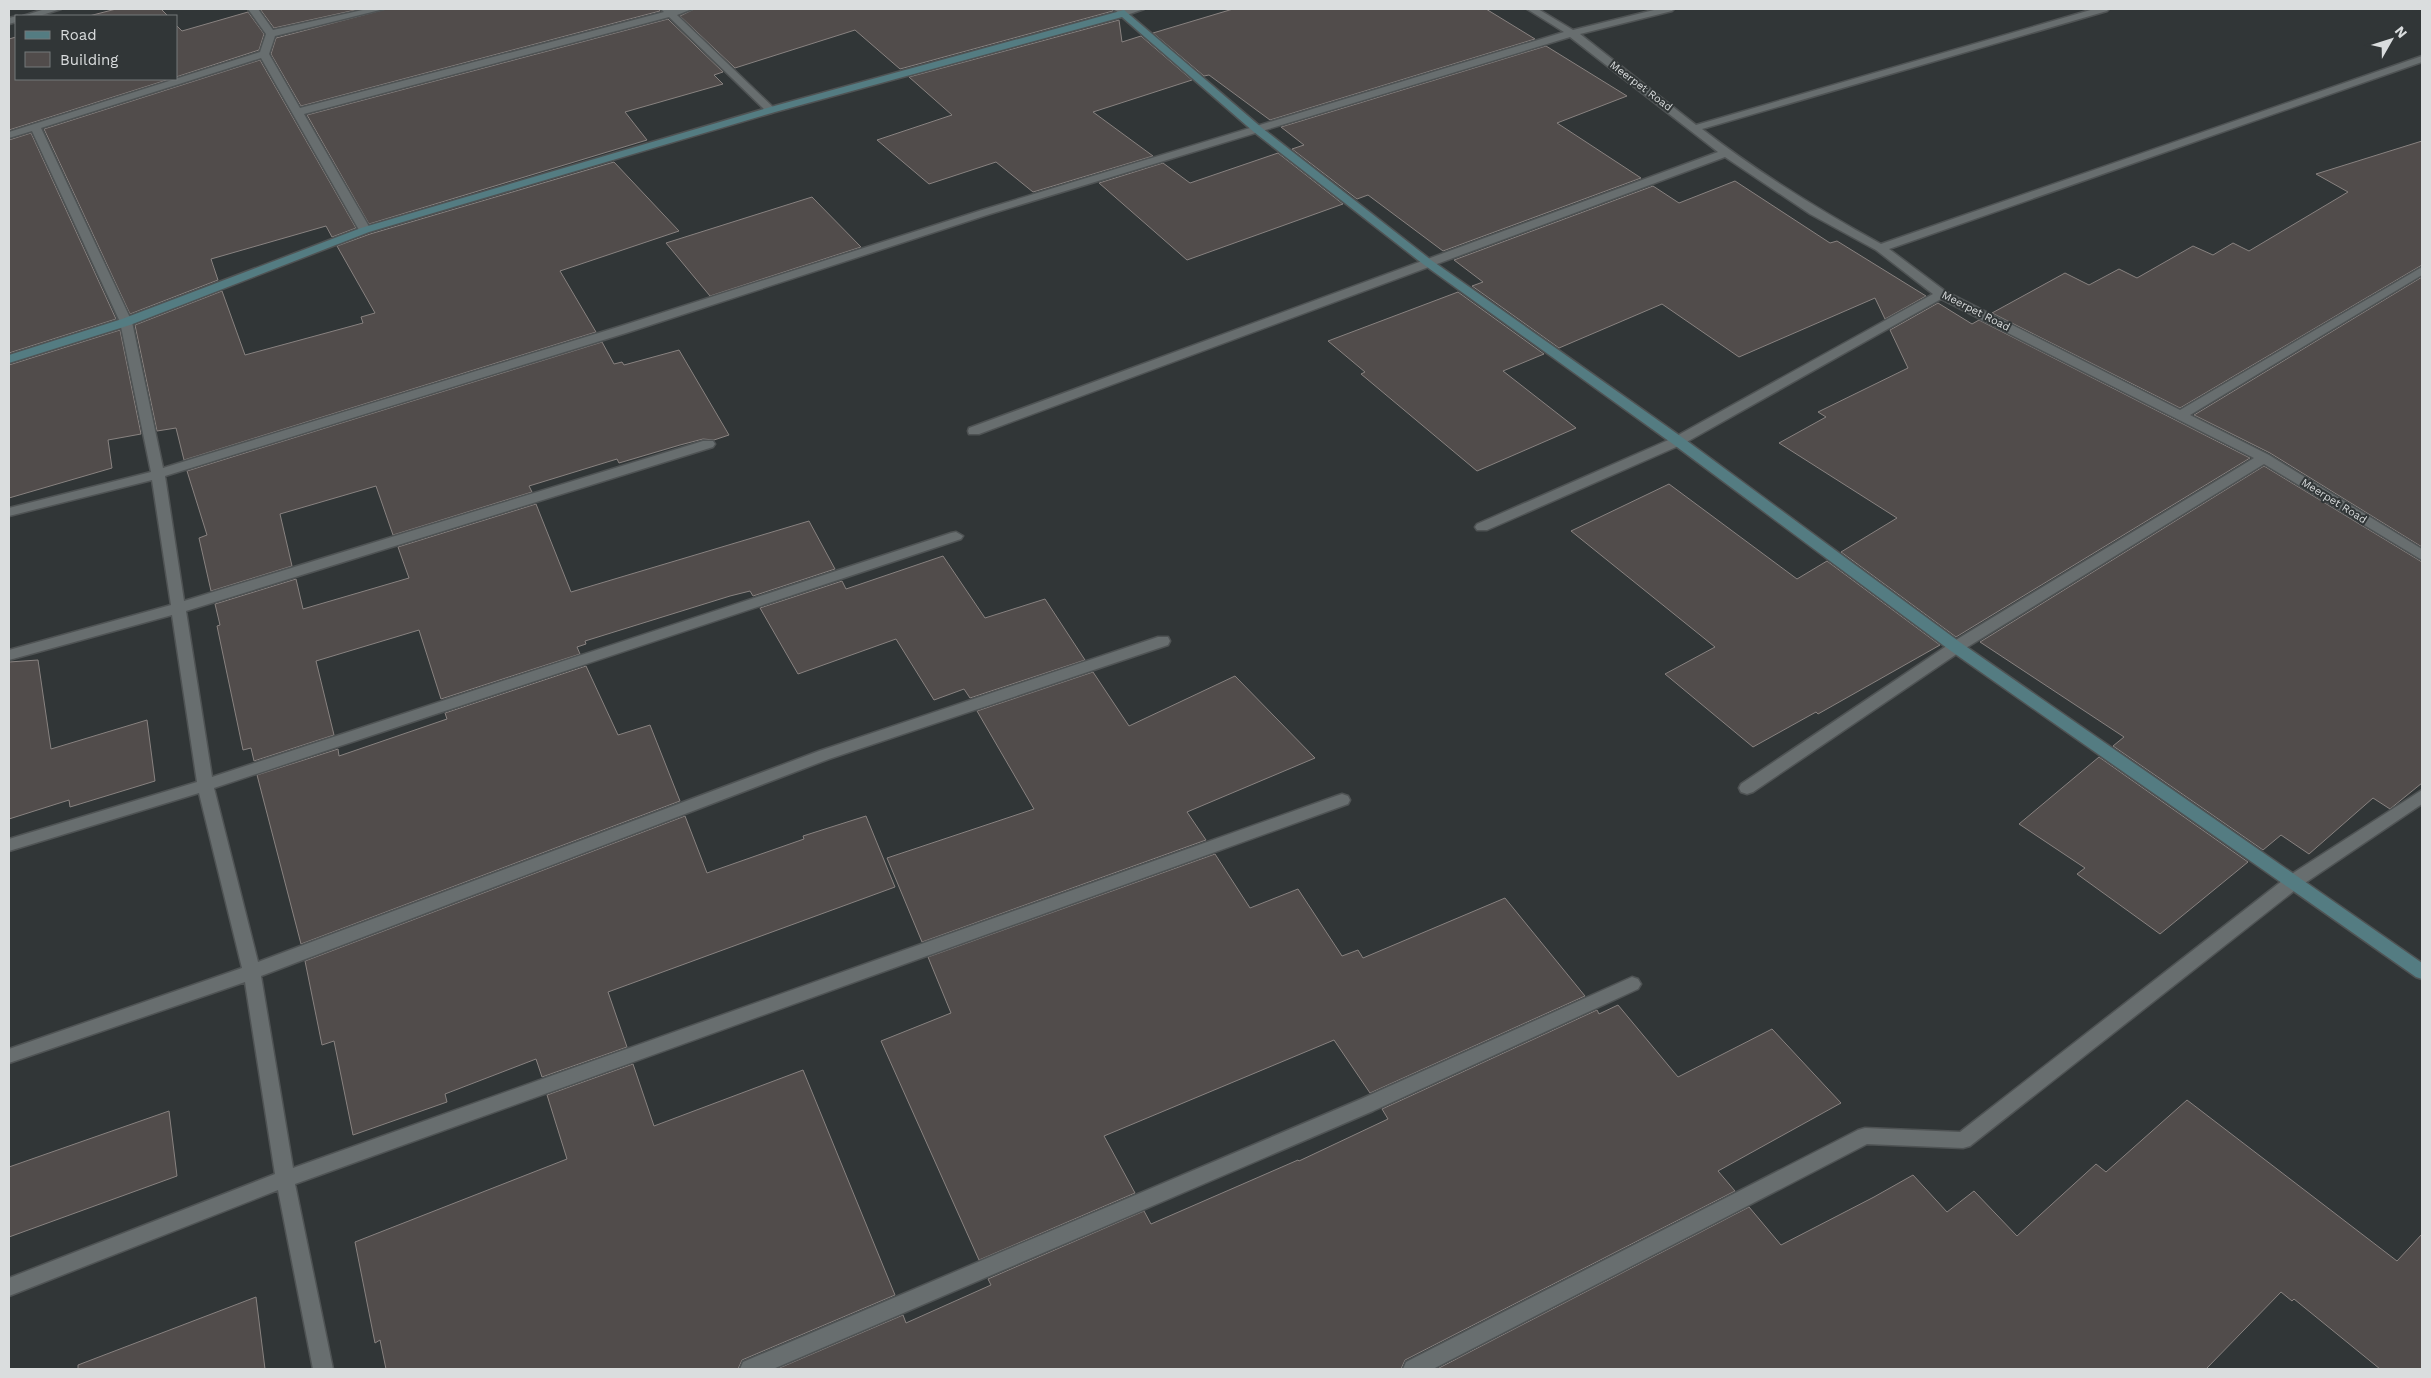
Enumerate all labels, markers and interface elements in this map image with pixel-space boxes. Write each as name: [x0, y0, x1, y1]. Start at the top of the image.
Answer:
legend: [15, 15, 178, 80]
north arrow: [2366, 15, 2416, 65]
text: N: [2392, 23, 2411, 41]
text: Road: [60, 26, 97, 44]
text: Building: [60, 51, 118, 69]
street label: Meerpet Road: [1607, 58, 1675, 114]
street label: Meerpet Road: [1940, 288, 2012, 334]
street label: Meerpet Road: [2299, 476, 2369, 526]

